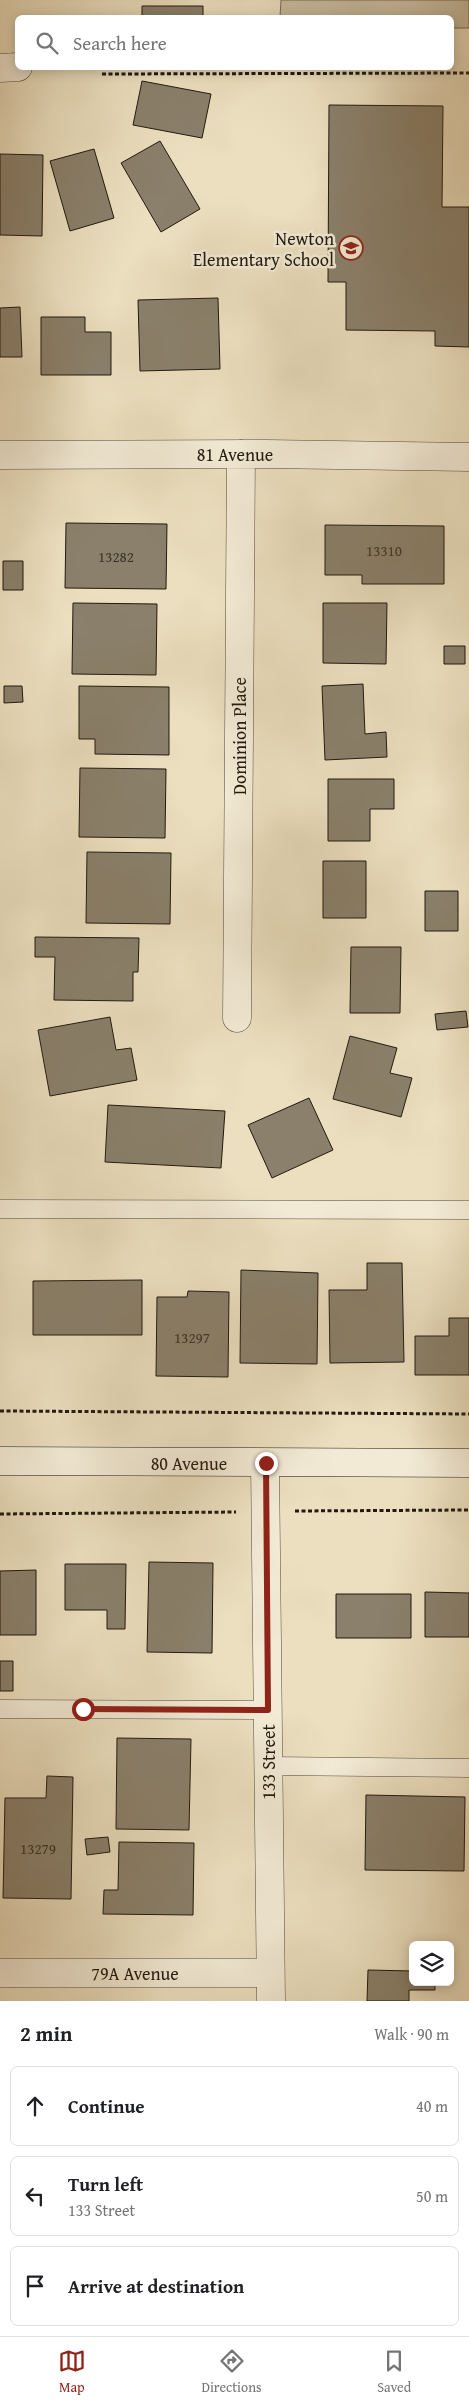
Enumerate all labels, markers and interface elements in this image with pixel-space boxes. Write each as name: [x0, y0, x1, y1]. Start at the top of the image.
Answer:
search box: [15, 15, 454, 70]
icon: search: [33, 29, 61, 57]
text: Search here: [73, 29, 167, 57]
place label: Newton Elementary School: [193, 225, 334, 273]
school or university icon: Newton Elementary School: [338, 235, 364, 261]
street label: 81 Avenue: [197, 441, 273, 468]
house number: 13310: [366, 540, 402, 561]
house number: 13282: [98, 546, 134, 567]
street label: Dominion Place: [226, 677, 253, 795]
house number: 13297: [174, 1327, 210, 1348]
street label: 80 Avenue: [151, 1450, 227, 1477]
route end: [255, 1452, 278, 1475]
route start: [72, 1698, 95, 1721]
street label: 133 Street: [255, 1724, 282, 1800]
house number: 13279: [20, 1838, 56, 1859]
map controls: [409, 1941, 454, 1986]
button: layers: [409, 1941, 454, 1986]
street label: 79A Avenue: [91, 1960, 179, 1987]
text: 2 min: [20, 2018, 72, 2049]
text: Walk · 90 m: [374, 2022, 449, 2046]
icon: ahead: [21, 2092, 49, 2120]
text: Continue: [68, 2092, 145, 2120]
text: 40 m: [416, 2094, 448, 2118]
text: Turn left: [68, 2170, 143, 2198]
icon: left: [21, 2182, 49, 2210]
text: 50 m: [416, 2184, 448, 2208]
text: 133 Street: [68, 2198, 135, 2222]
icon: arrive: [21, 2272, 49, 2300]
text: Arrive at destination: [68, 2272, 244, 2300]
tab: Map: [58, 2347, 86, 2397]
tab: Directions: [201, 2347, 262, 2397]
tab: Saved: [377, 2347, 411, 2397]

